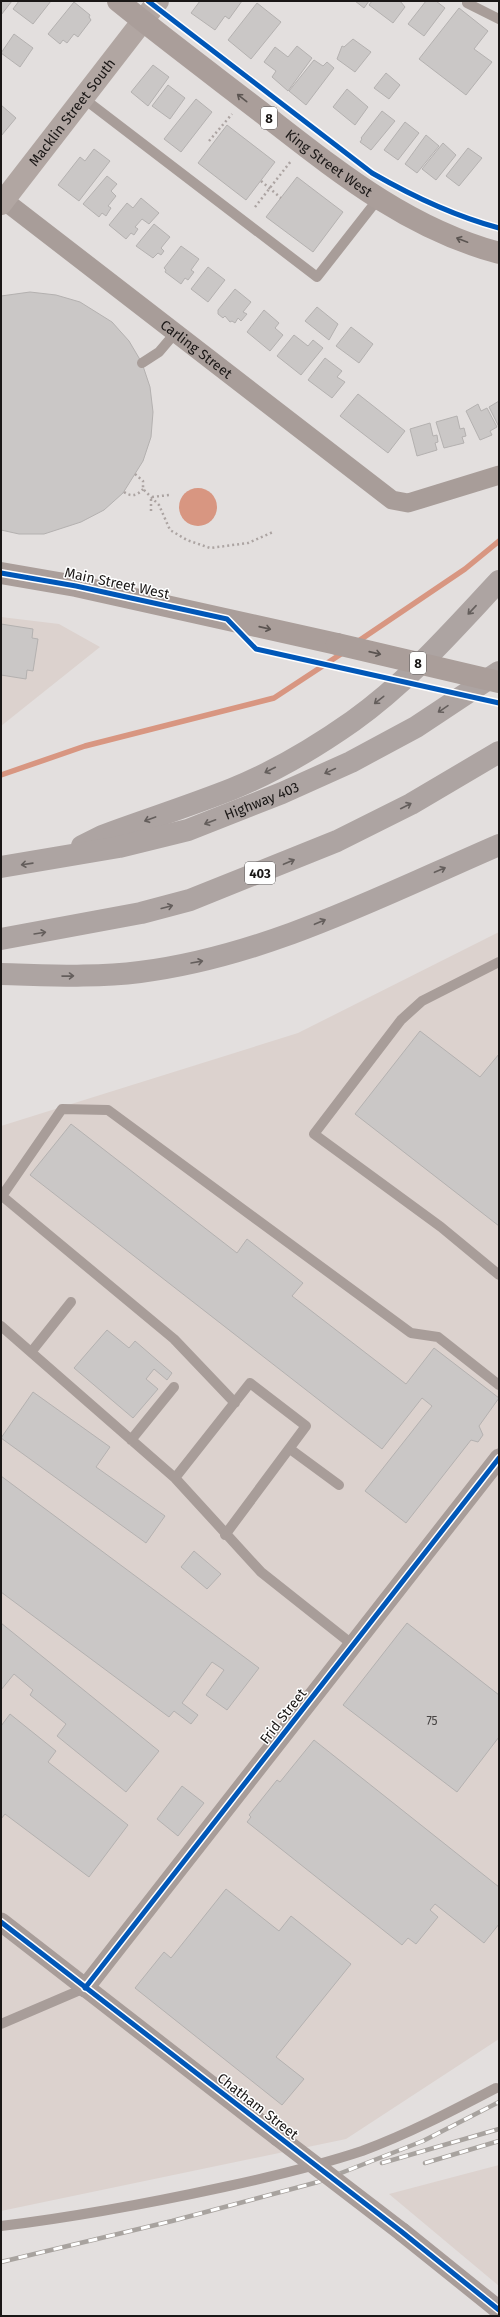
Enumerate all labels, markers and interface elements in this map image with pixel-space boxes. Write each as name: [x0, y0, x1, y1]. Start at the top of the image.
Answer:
street label: Macklin Street South: [25, 55, 119, 170]
one-way arrow: [236, 93, 247, 102]
road number: 8: [261, 107, 277, 129]
street label: King Street West: [282, 126, 376, 201]
one-way arrow: [457, 235, 469, 243]
street label: Carling Street: [157, 316, 236, 383]
street label: Main Street West: [63, 564, 172, 603]
one-way arrow: [467, 605, 477, 615]
one-way arrow: [258, 624, 271, 632]
one-way arrow: [369, 649, 382, 657]
road number: 8: [410, 652, 426, 674]
one-way arrow: [374, 696, 385, 705]
one-way arrow: [438, 705, 449, 713]
one-way arrow: [264, 767, 276, 775]
one-way arrow: [324, 768, 336, 775]
street label: Highway 403: [222, 778, 302, 824]
one-way arrow: [400, 802, 412, 809]
one-way arrow: [144, 815, 156, 823]
one-way arrow: [204, 818, 216, 826]
one-way arrow: [282, 857, 294, 865]
one-way arrow: [20, 860, 33, 868]
road number: 403: [245, 862, 275, 884]
one-way arrow: [433, 866, 445, 874]
one-way arrow: [160, 902, 173, 910]
one-way arrow: [314, 917, 326, 925]
one-way arrow: [33, 929, 46, 937]
one-way arrow: [190, 958, 203, 966]
one-way arrow: [61, 972, 74, 980]
street label: Frid Street: [256, 1684, 311, 1747]
house number: 75: [426, 1714, 438, 1728]
street label: Chatham Street: [214, 2069, 302, 2144]

